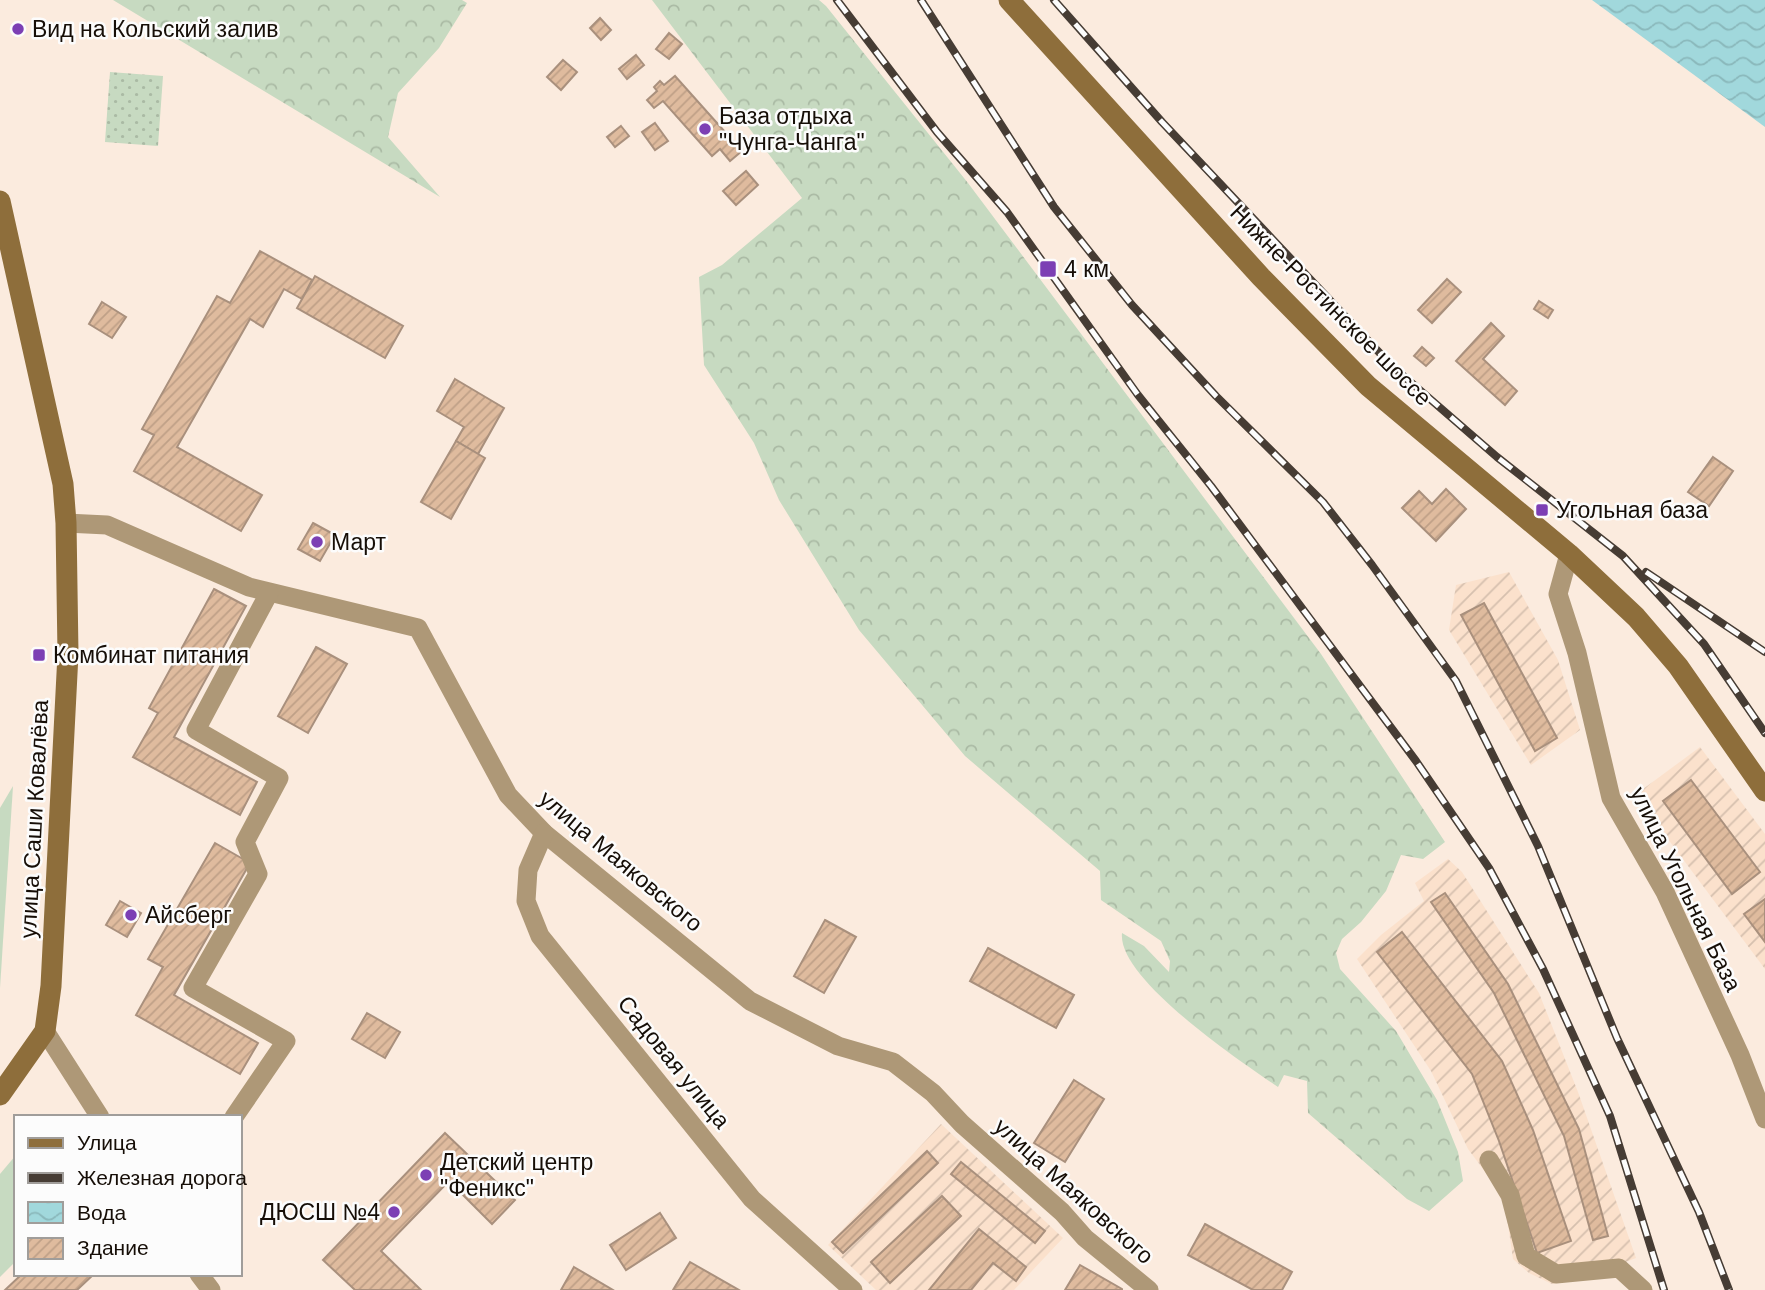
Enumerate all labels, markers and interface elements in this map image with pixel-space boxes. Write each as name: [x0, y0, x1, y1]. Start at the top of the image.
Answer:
place label: Вид на Кольский залив: [32, 16, 278, 42]
marker: Вид на Кольский залив: [10, 21, 26, 37]
place label: База отдыха "Чунга-Чанга": [719, 103, 865, 155]
marker: База отдыха "Чунга-Чанга": [697, 121, 713, 137]
street label: Нижне-Ростинское шоссе: [1225, 199, 1437, 411]
place label: 4 км: [1064, 256, 1109, 282]
marker: 4 км: [1038, 259, 1058, 279]
place label: Угольная база: [1556, 497, 1708, 523]
marker: Угольная база: [1534, 502, 1550, 518]
place label: Март: [331, 529, 386, 555]
marker: Март: [309, 534, 325, 550]
place label: Комбинат питания: [53, 642, 249, 668]
marker: Комбинат питания: [31, 647, 47, 663]
street label: улица Саши Ковалёва: [15, 699, 53, 939]
street label: улица Угольная База: [1625, 783, 1747, 996]
street label: улица Маяковского: [534, 785, 708, 937]
place label: Айсберг: [145, 902, 232, 928]
marker: Айсберг: [123, 907, 139, 923]
street label: Садовая улица: [613, 991, 735, 1134]
street label: улица Маяковского: [989, 1113, 1159, 1269]
legend: [14, 1115, 242, 1276]
text: Улица: [77, 1131, 137, 1154]
place label: Детский центр "Феникс": [440, 1149, 593, 1201]
text: Железная дорога: [77, 1166, 247, 1189]
marker: Детский центр "Феникс": [418, 1167, 434, 1183]
place label: ДЮСШ №4: [260, 1199, 380, 1225]
text: Вода: [77, 1201, 126, 1224]
marker: ДЮСШ №4: [386, 1204, 402, 1220]
text: Здание: [77, 1236, 149, 1259]

